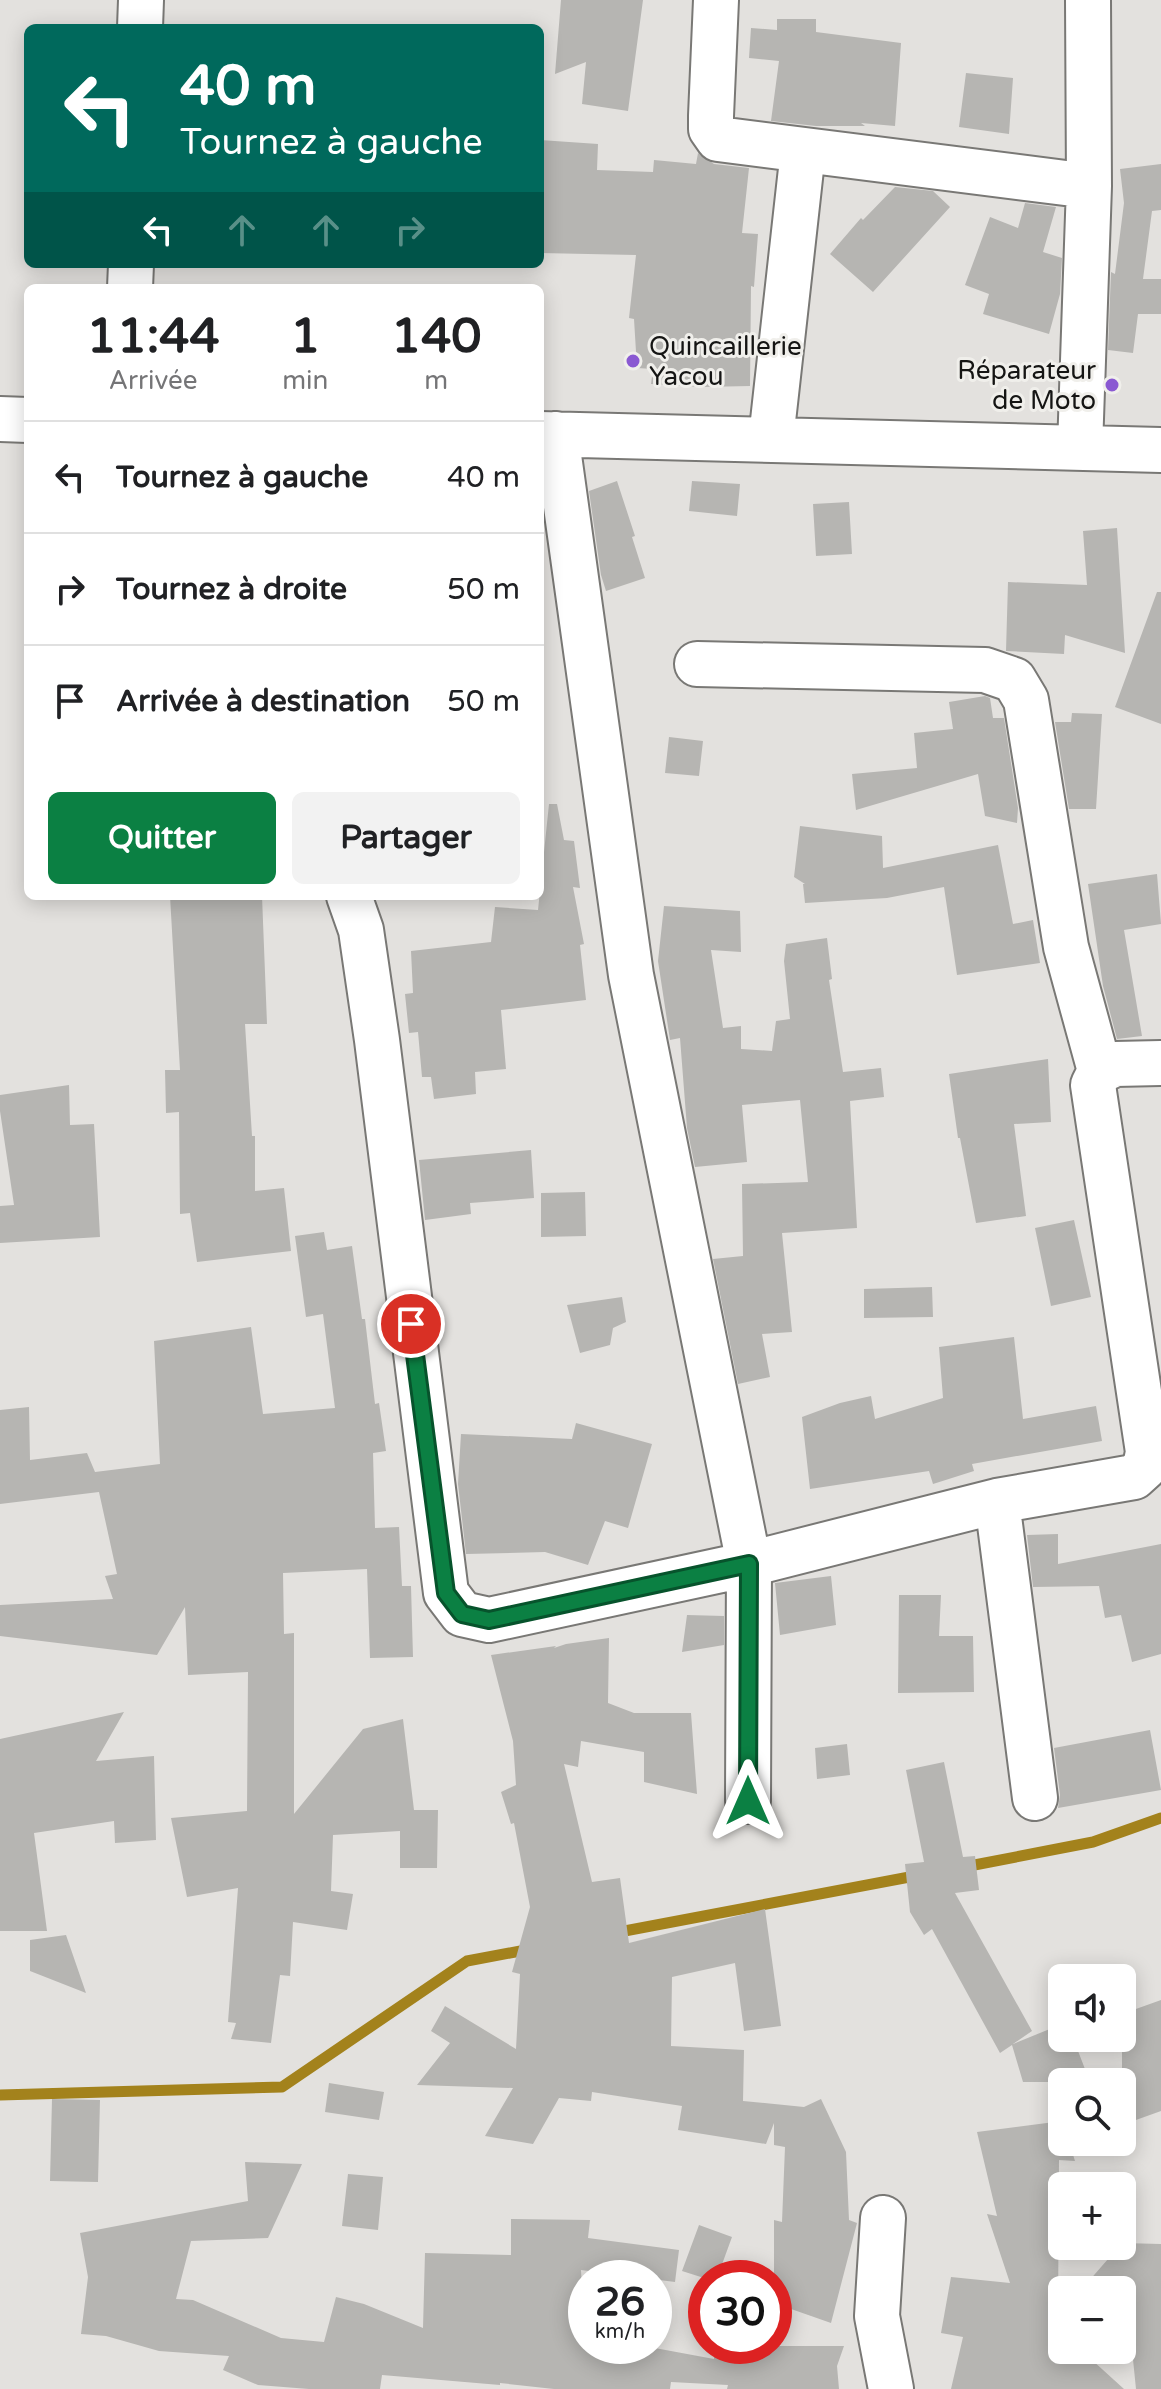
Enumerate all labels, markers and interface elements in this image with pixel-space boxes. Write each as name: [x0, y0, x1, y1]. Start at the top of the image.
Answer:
text: 40 m: [180, 53, 316, 120]
icon: left: [48, 56, 152, 160]
text: Tournez à gauche: [180, 121, 483, 164]
icon: left: [136, 208, 180, 252]
icon: ahead: [220, 208, 264, 252]
icon: ahead: [304, 208, 348, 252]
icon: right: [388, 208, 432, 252]
text: 11:44: [87, 308, 220, 366]
text: 1: [290, 308, 320, 366]
text: 140: [391, 308, 481, 366]
place label: Quincaillerie Yacou: [649, 331, 802, 392]
marker: Quincaillerie Yacou: [624, 352, 642, 370]
place label: Réparateur de Moto: [957, 355, 1096, 416]
text: Arrivée: [109, 365, 197, 396]
text: min: [282, 365, 328, 396]
text: m: [424, 365, 448, 396]
marker: Réparateur de Moto: [1103, 376, 1121, 394]
icon: left: [48, 455, 92, 499]
text: Tournez à gauche: [116, 459, 368, 496]
text: 40 m: [447, 459, 520, 496]
icon: right: [48, 567, 92, 611]
text: Tournez à droite: [116, 571, 347, 608]
text: 50 m: [447, 571, 520, 608]
icon: arrive: [48, 679, 92, 723]
text: Arrivée à destination: [116, 683, 410, 720]
text: 50 m: [447, 683, 520, 720]
button: Quitter: [48, 792, 276, 884]
button: Partager: [292, 792, 520, 884]
pin: [377, 1290, 445, 1358]
icon: arrive: [389, 1302, 433, 1346]
position arrow: [706, 1759, 790, 1843]
map controls: [1048, 1964, 1136, 2364]
button: sound: [1048, 1964, 1136, 2052]
button: search: [1048, 2068, 1136, 2156]
button: +: [1048, 2172, 1136, 2260]
speed limit sign: 30: [688, 2260, 792, 2364]
button: −: [1048, 2276, 1136, 2364]
text: 26: [595, 2278, 645, 2326]
text: km/h: [595, 2320, 645, 2344]

